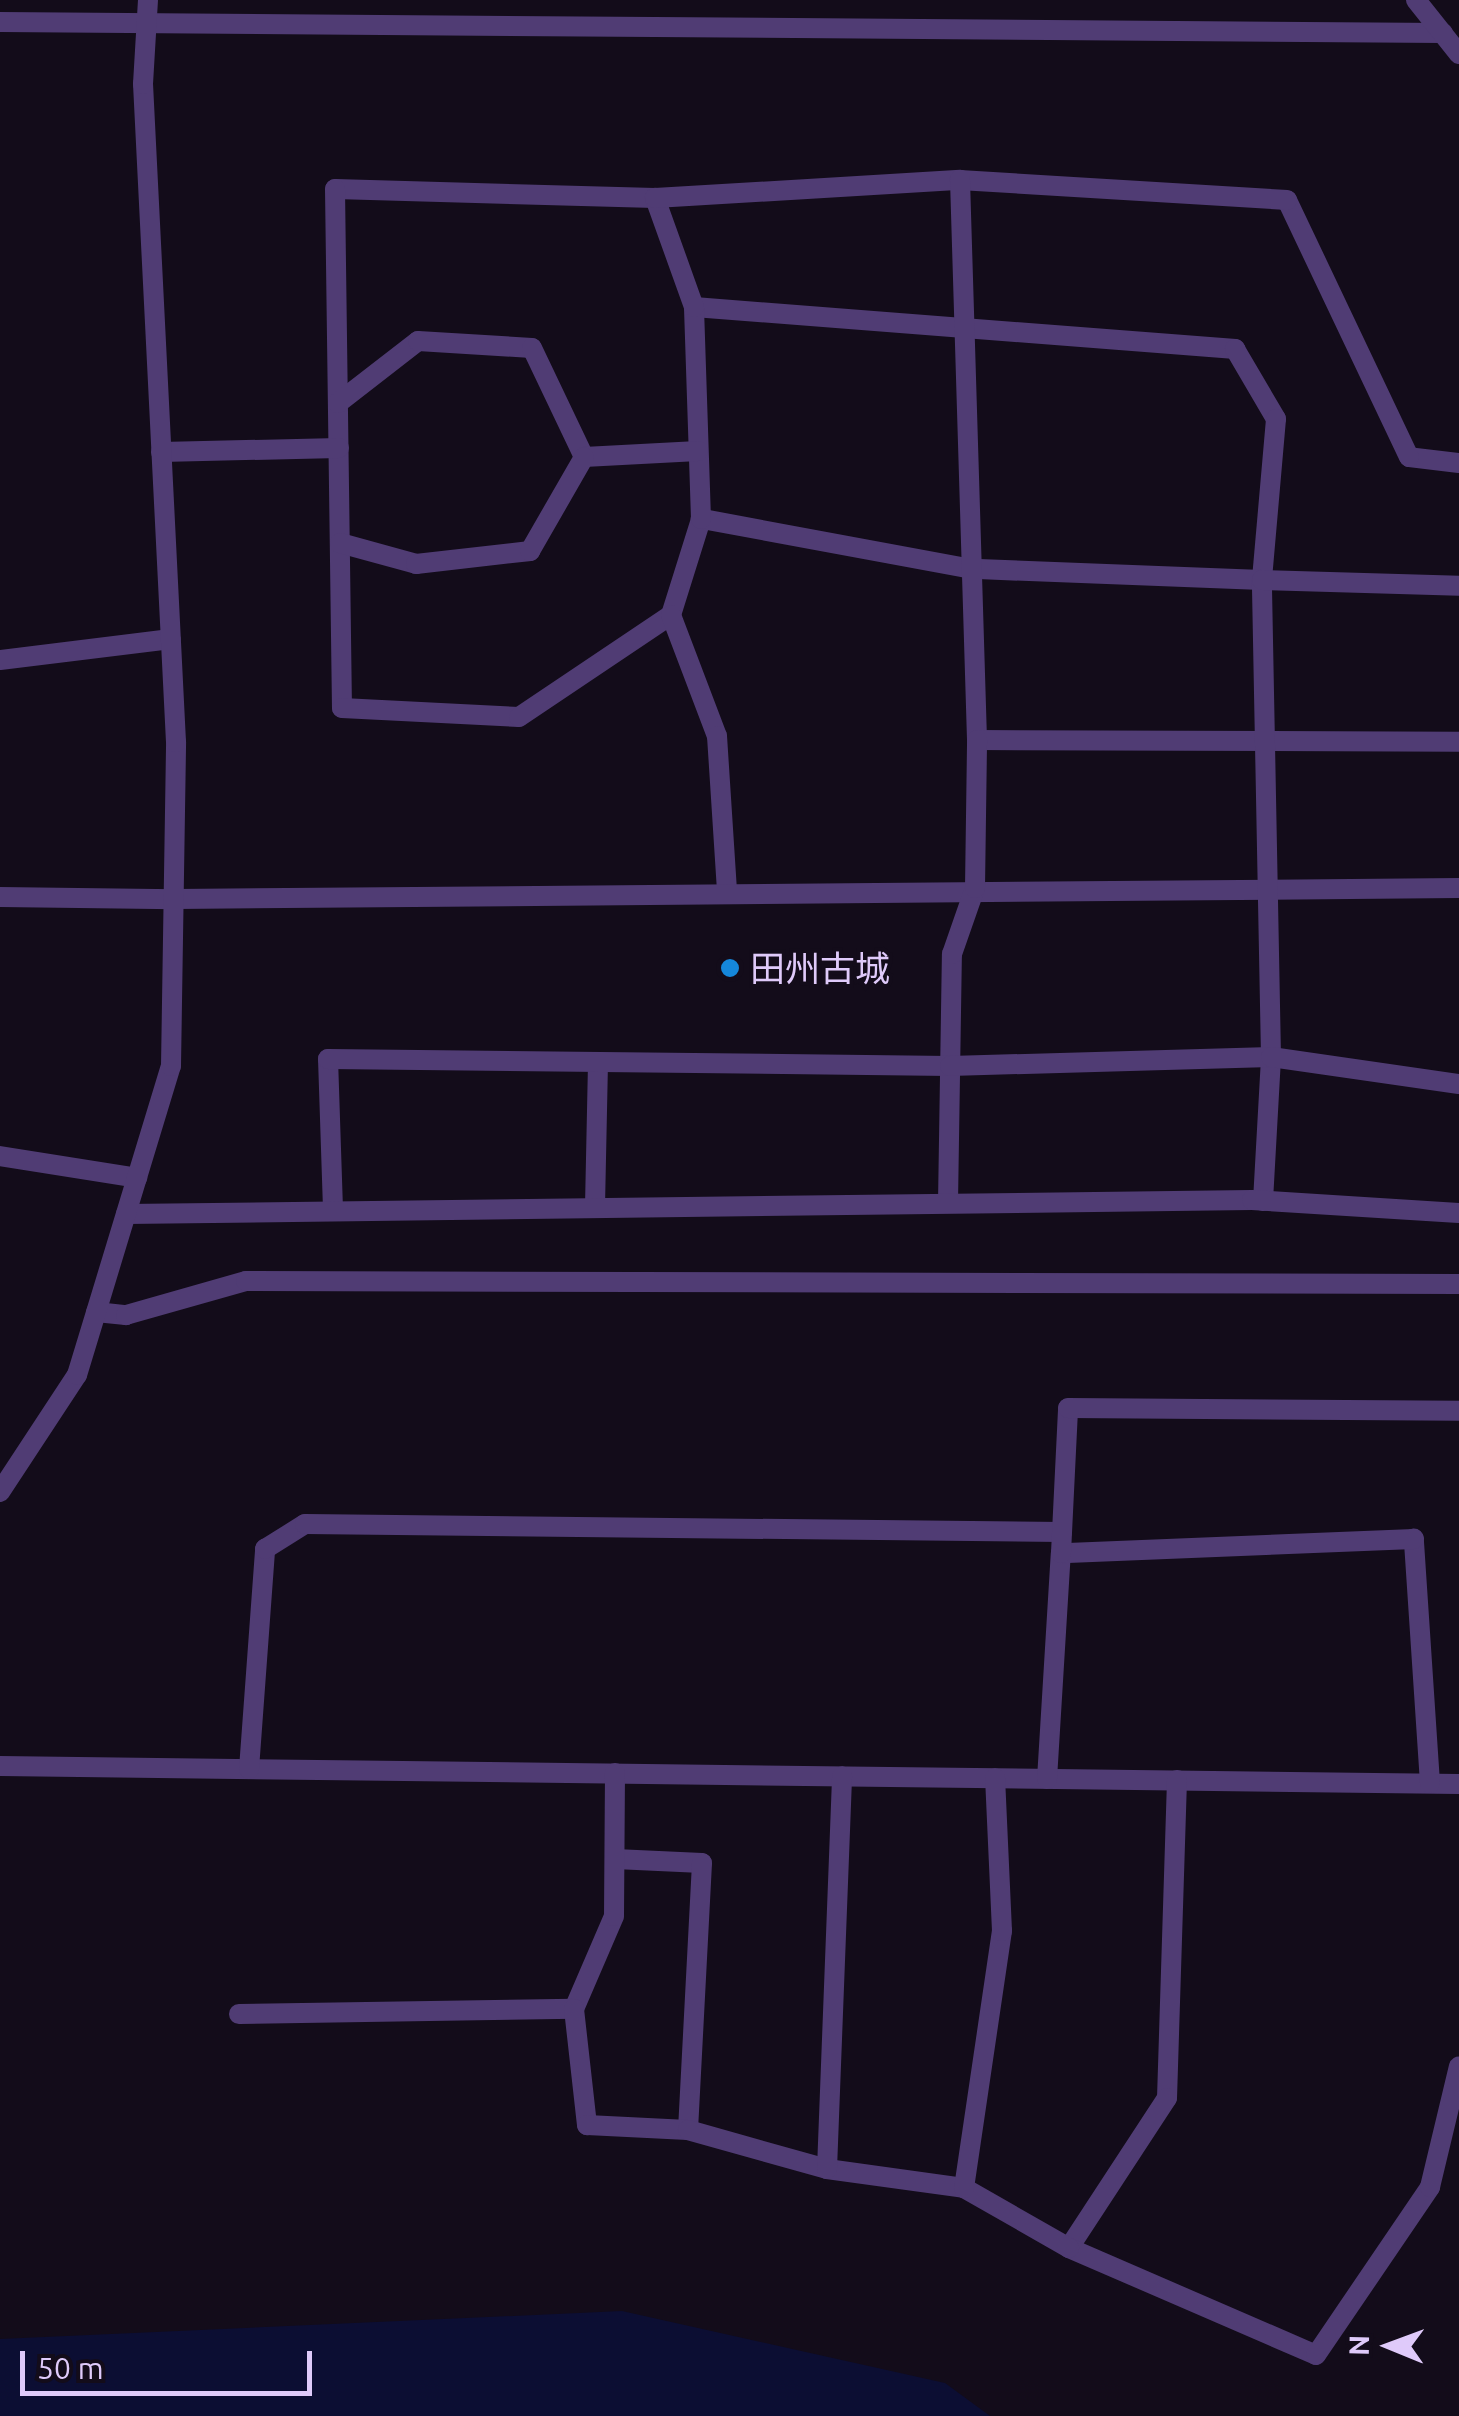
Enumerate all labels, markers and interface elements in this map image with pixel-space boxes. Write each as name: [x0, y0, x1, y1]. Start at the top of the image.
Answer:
place label: 田州古城: [750, 947, 890, 989]
marker: 田州古城: [719, 957, 741, 979]
north arrow: [1339, 2296, 1439, 2396]
scale bar: [25, 2331, 318, 2393]
text: N: [1343, 2335, 1374, 2356]
text: 50 m: [37, 2351, 104, 2385]

